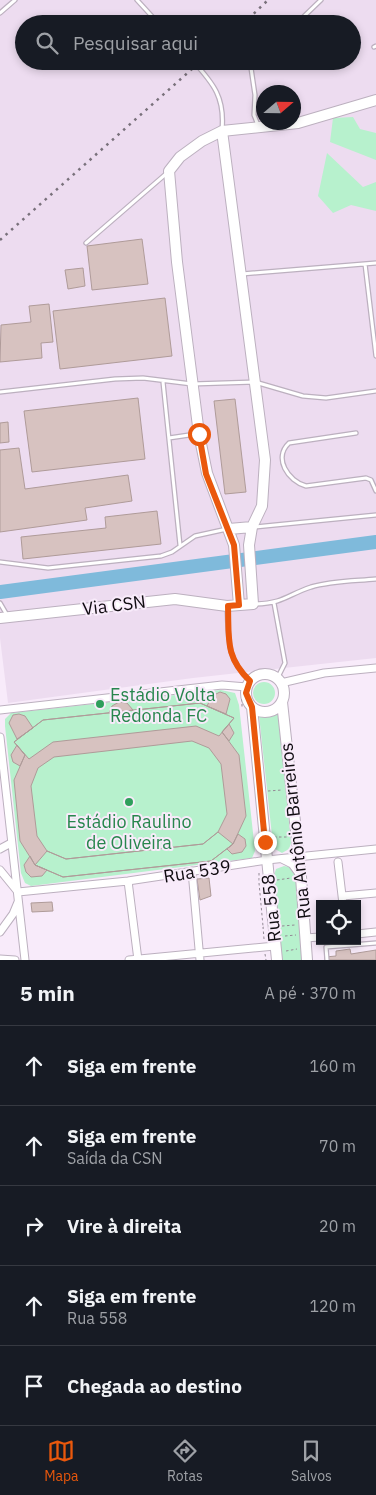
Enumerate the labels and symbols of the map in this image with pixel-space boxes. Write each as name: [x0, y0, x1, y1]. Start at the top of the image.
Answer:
north arrow: [256, 85, 301, 130]
route start: [188, 423, 211, 446]
street label: Via CSN: [81, 590, 147, 620]
place label: Estádio Volta Redonda FC: [110, 683, 216, 727]
marker: Estádio Volta Redonda FC: [94, 698, 106, 710]
street label: Rua Antônio Barreiros: [274, 742, 316, 920]
marker: Estádio Raulino de Oliveira: [123, 796, 135, 808]
place label: Estádio Raulino de Oliveira: [66, 810, 192, 854]
route end: [254, 831, 277, 854]
street label: Rua 539: [162, 854, 232, 888]
street label: Rua 558: [256, 873, 286, 943]

